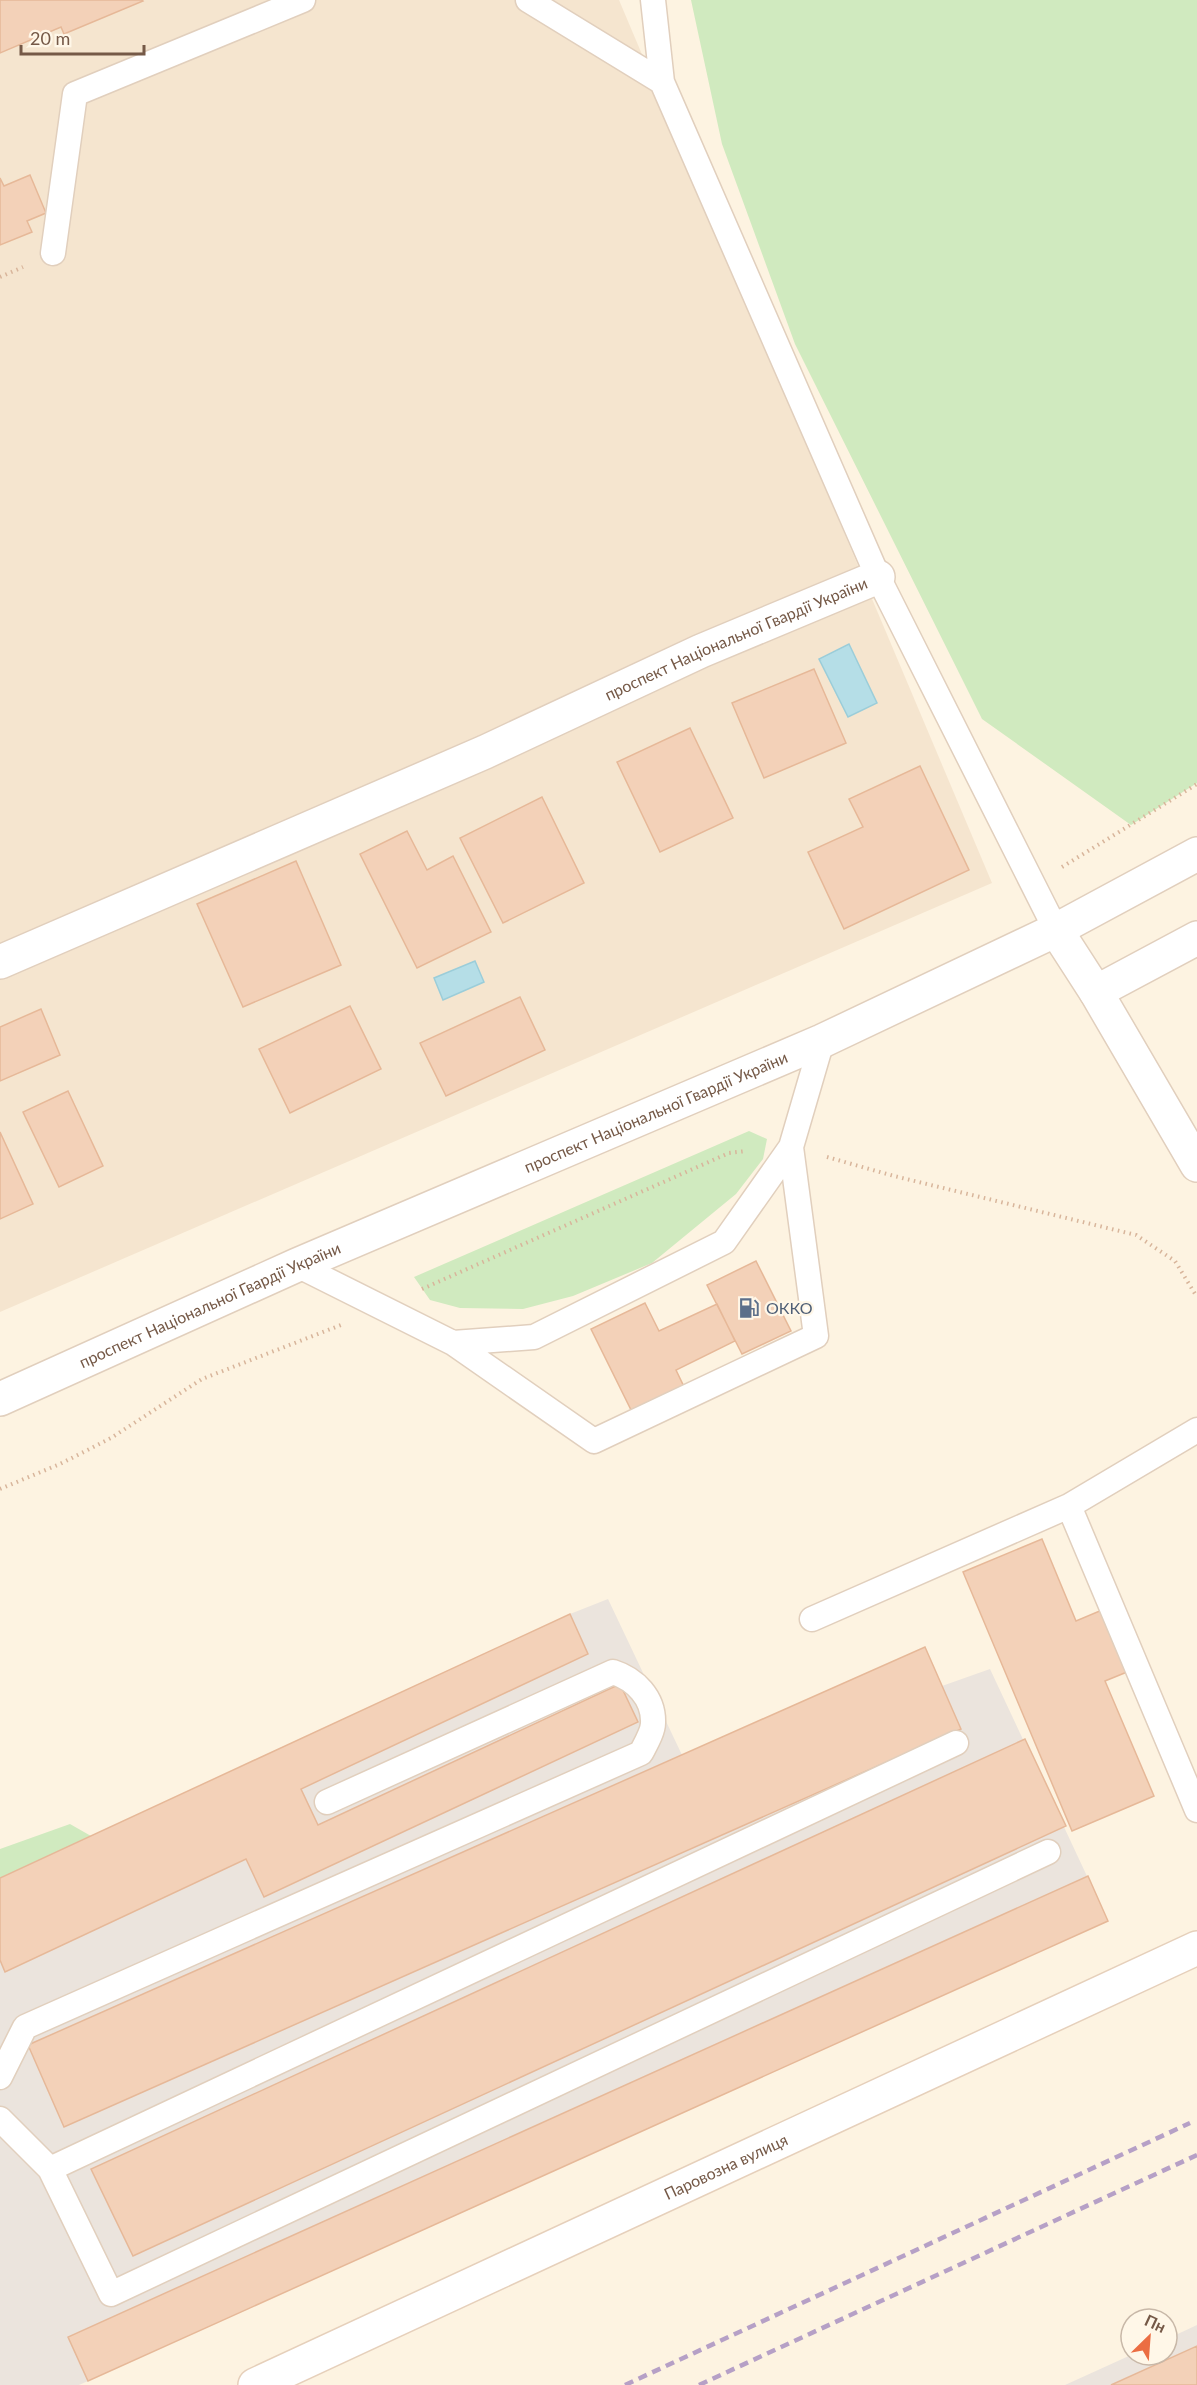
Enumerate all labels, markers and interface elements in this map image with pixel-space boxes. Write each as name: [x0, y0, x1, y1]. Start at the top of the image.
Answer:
scale bar: [21, 18, 144, 56]
text: 20 m: [30, 27, 70, 49]
street label: проспект Національної Гвардії України: [601, 573, 870, 704]
street label: проспект Національної Гвардії України: [521, 1047, 790, 1176]
street label: проспект Національної Гвардії України: [76, 1238, 343, 1371]
fuel station icon: ОККО: [737, 1296, 761, 1320]
place label: ОККО: [766, 1298, 813, 1317]
street label: Паровозна вулиця: [661, 2129, 790, 2203]
north arrow: [1119, 2307, 1179, 2367]
text: Пн: [1142, 2310, 1169, 2336]

